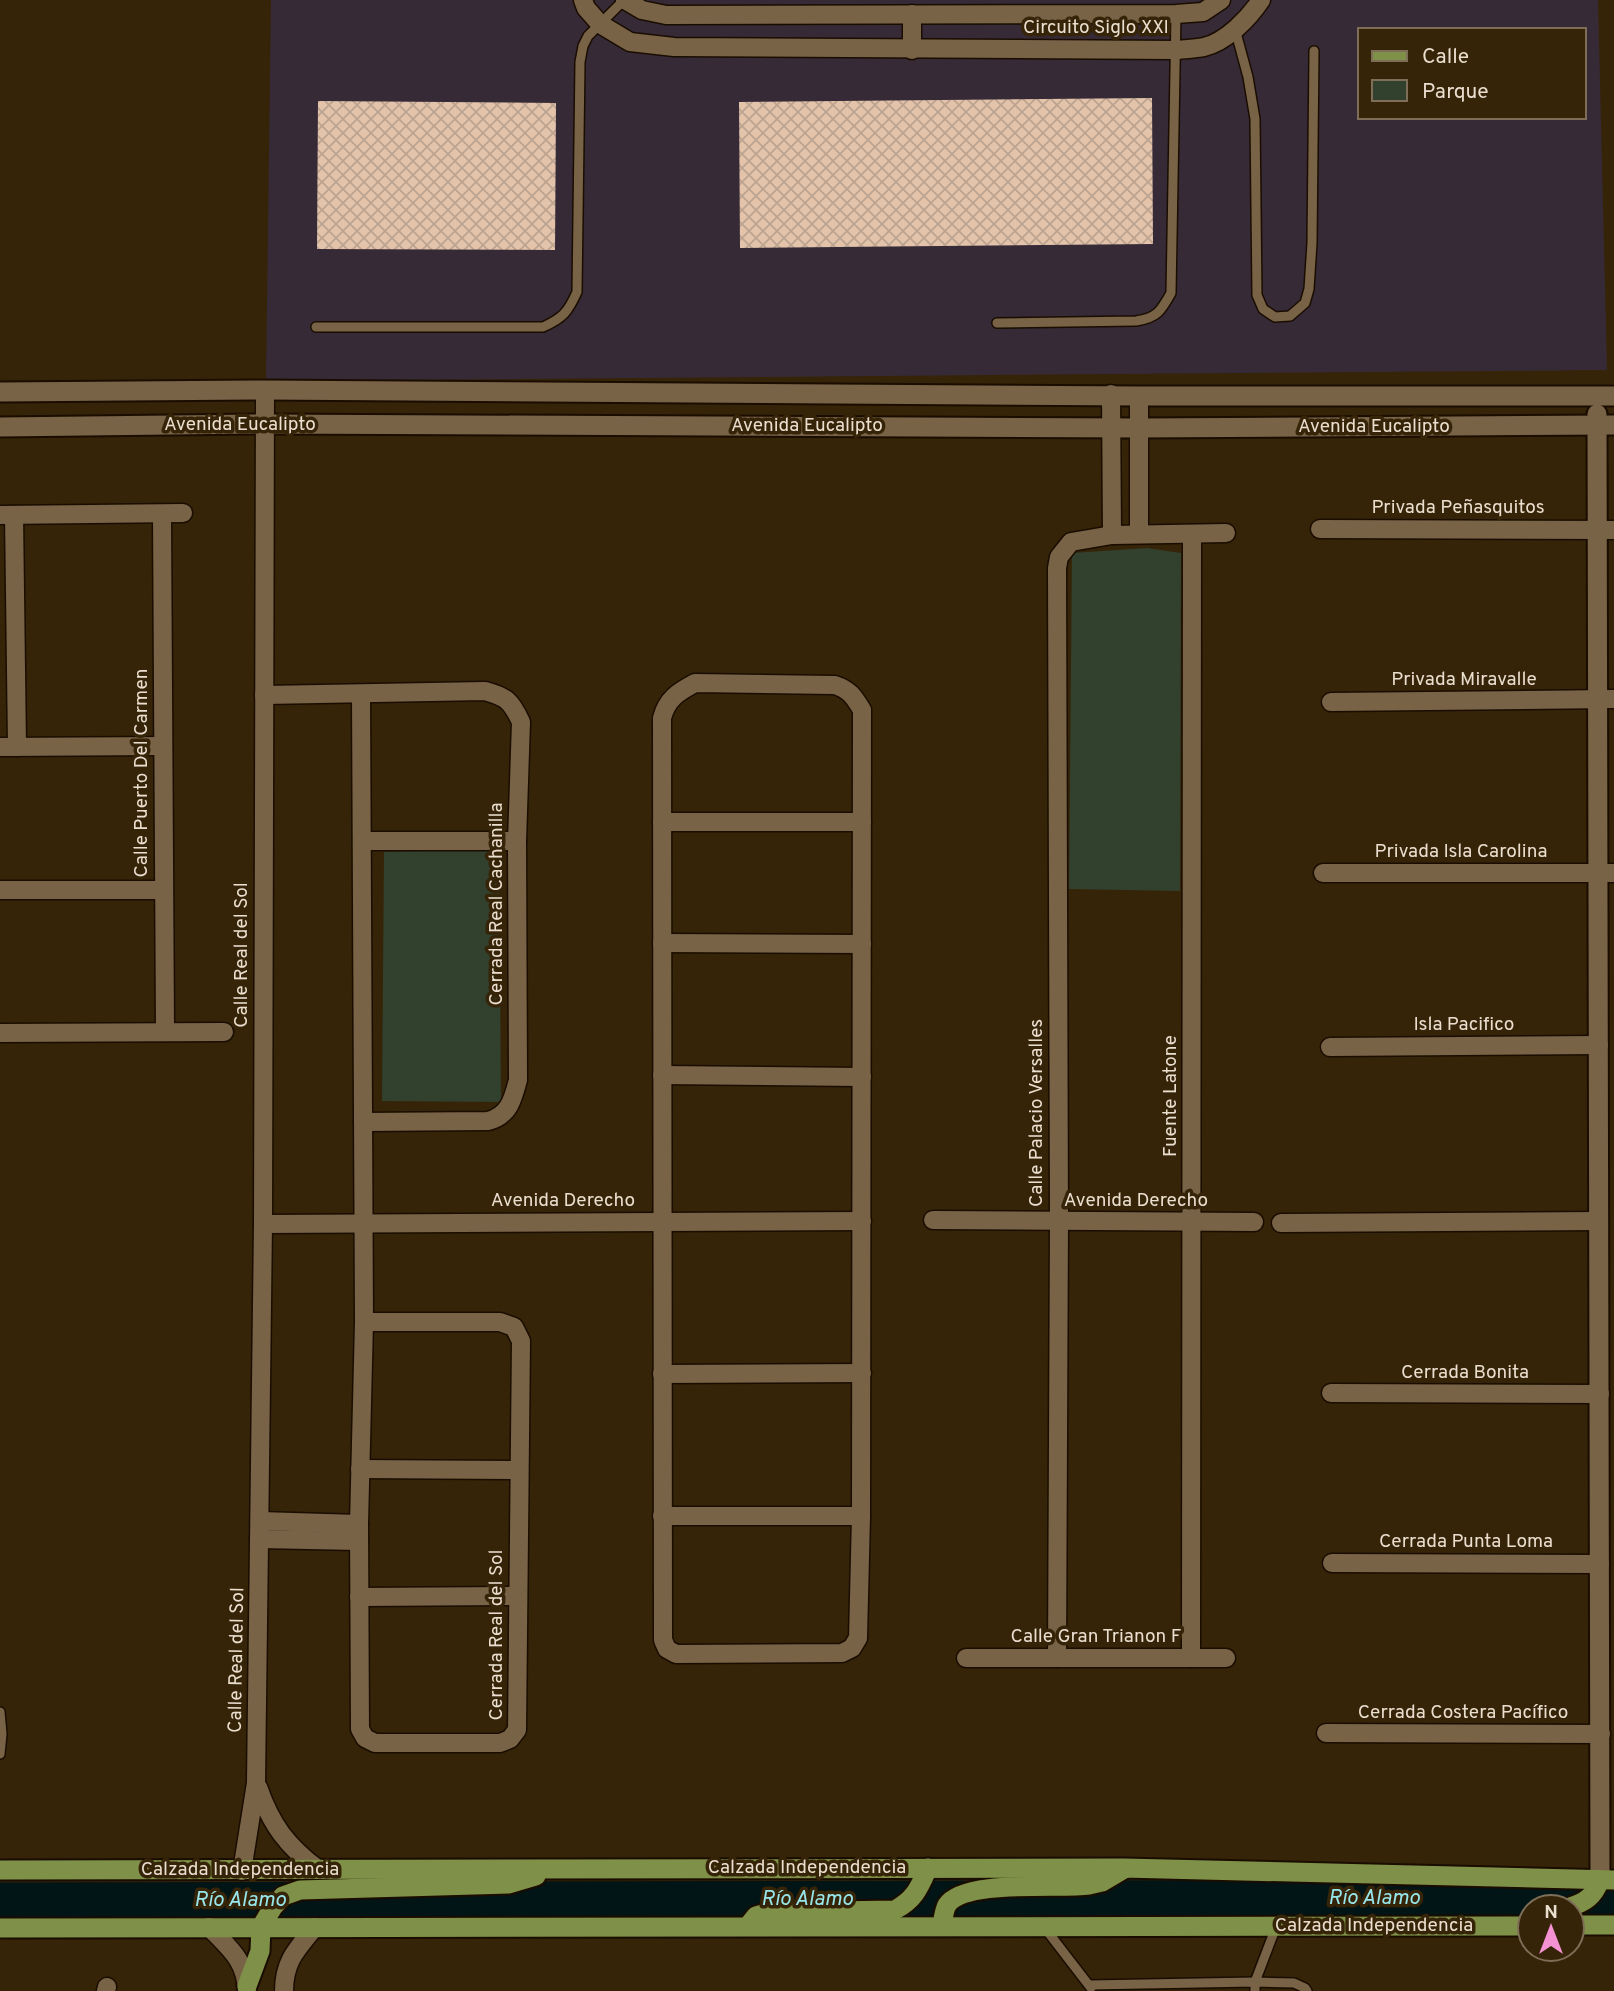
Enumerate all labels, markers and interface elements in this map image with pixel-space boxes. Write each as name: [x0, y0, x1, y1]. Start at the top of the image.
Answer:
street label: Circuito Siglo XXI: [1023, 16, 1169, 40]
legend: [1358, 28, 1586, 119]
text: Calle: [1422, 44, 1469, 71]
text: Parque: [1422, 79, 1489, 106]
street label: Avenida Eucalipto: [164, 413, 316, 437]
street label: Avenida Eucalipto: [731, 414, 883, 438]
street label: Avenida Eucalipto: [1298, 415, 1450, 439]
street label: Privada Peñasquitos: [1371, 496, 1545, 520]
street label: Calle Puerto Del Carmen: [130, 668, 154, 878]
street label: Privada Miravalle: [1391, 668, 1537, 692]
street label: Cerrada Real Cachanilla: [485, 803, 509, 1005]
street label: Privada Isla Carolina: [1375, 840, 1547, 864]
street label: Calle Real del Sol: [230, 882, 254, 1028]
street label: Isla Pacifico: [1414, 1013, 1514, 1037]
street label: Calle Palacio Versalles: [1025, 1019, 1049, 1207]
street label: Fuente Latone: [1159, 1035, 1183, 1157]
street label: Avenida Derecho: [491, 1189, 635, 1213]
street label: Avenida Derecho: [1064, 1189, 1208, 1213]
street label: Cerrada Bonita: [1401, 1361, 1529, 1385]
street label: Cerrada Punta Loma: [1379, 1530, 1553, 1554]
street label: Cerrada Real del Sol: [485, 1549, 509, 1721]
street label: Calle Real del Sol: [224, 1587, 250, 1733]
street label: Calle Gran Trianon F: [1011, 1625, 1181, 1649]
street label: Cerrada Costera Pacífico: [1358, 1701, 1568, 1725]
street label: Calzada Independencia: [708, 1856, 906, 1880]
street label: Calzada Independencia: [141, 1858, 339, 1882]
water label: Río Alamo: [1328, 1885, 1421, 1912]
water label: Río Alamo: [761, 1886, 854, 1913]
water label: Río Alamo: [194, 1887, 287, 1914]
north arrow: [1516, 1893, 1586, 1963]
text: N: [1544, 1901, 1558, 1925]
street label: Calzada Independencia: [1275, 1914, 1473, 1938]

